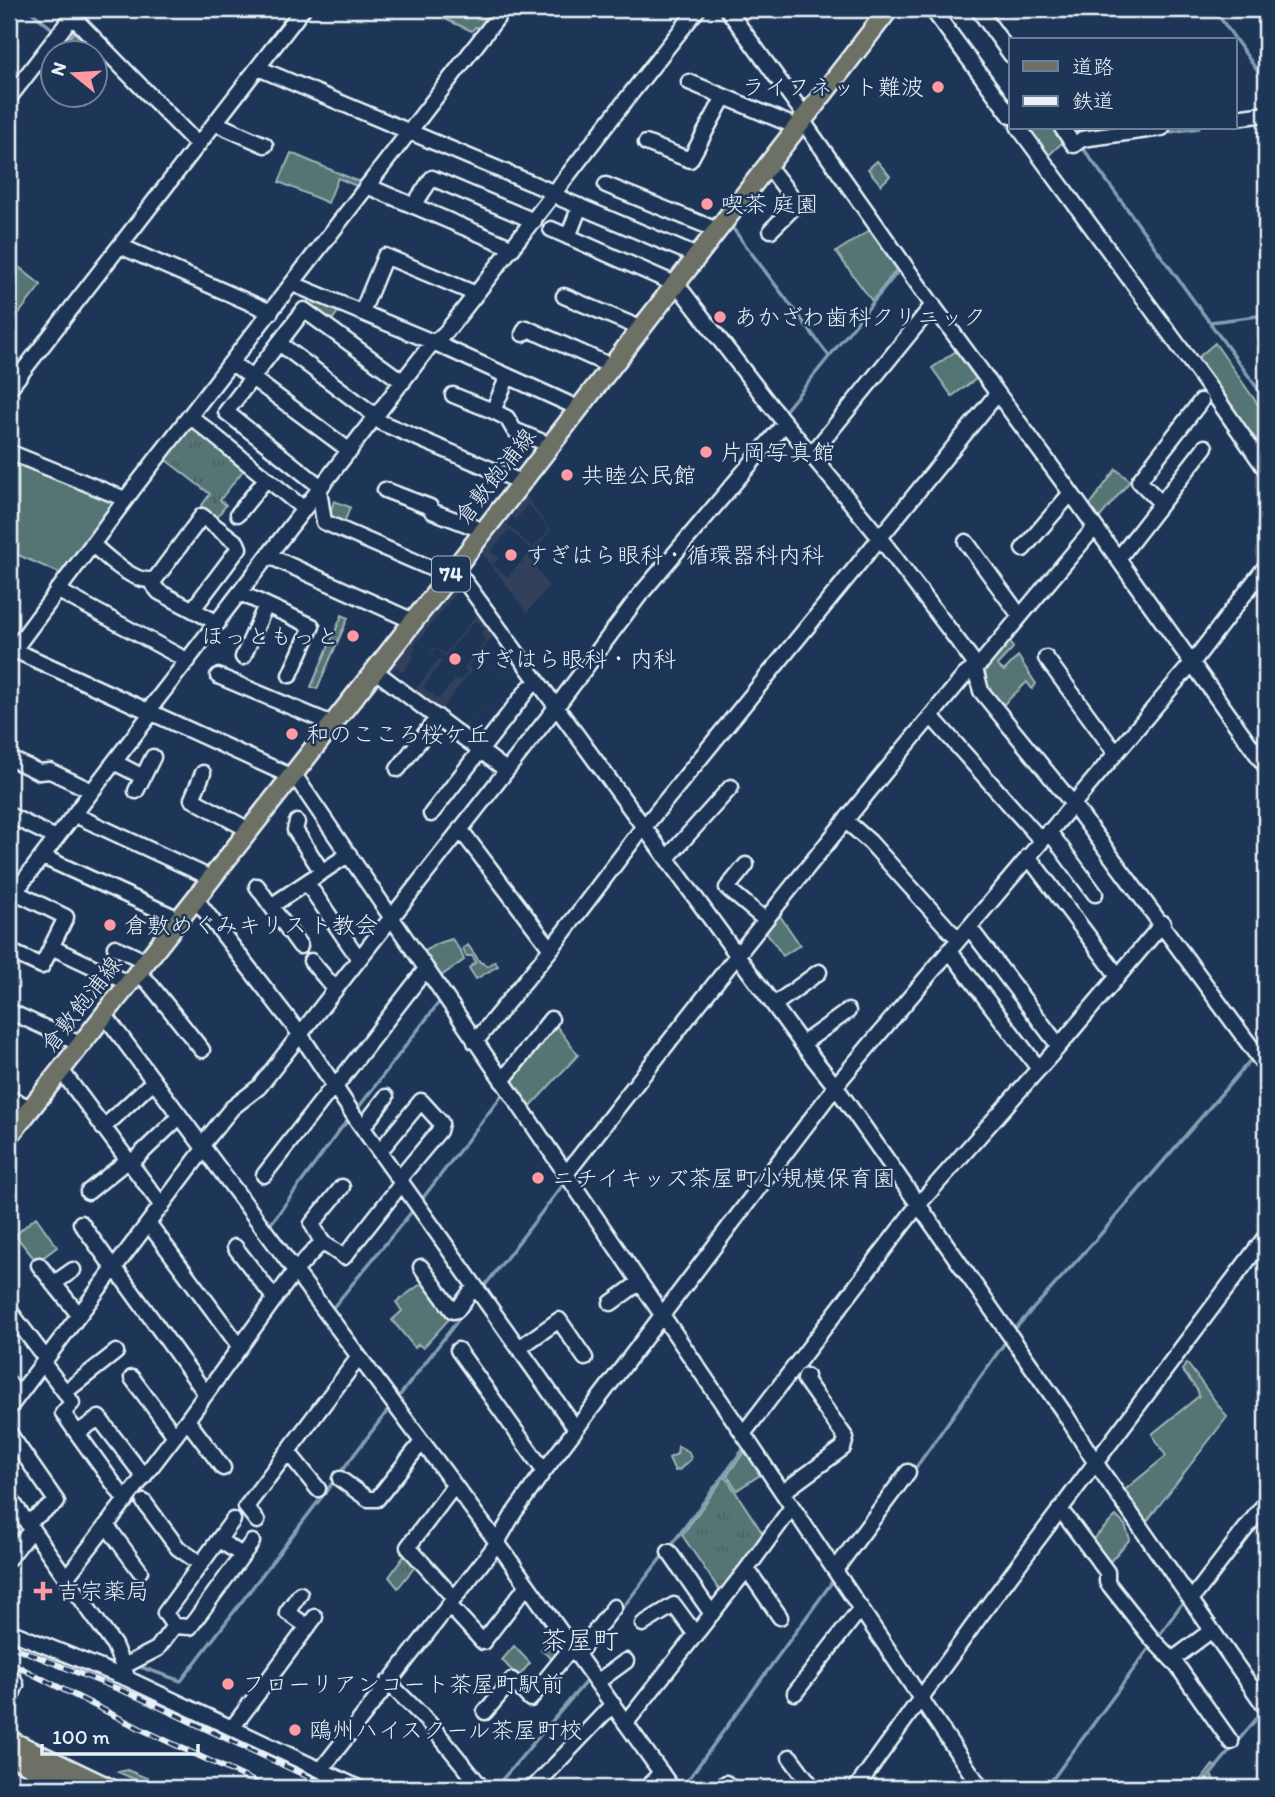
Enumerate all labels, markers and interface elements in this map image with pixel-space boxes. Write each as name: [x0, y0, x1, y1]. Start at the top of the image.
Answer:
north arrow: [38, 38, 108, 108]
legend: [1009, 38, 1236, 130]
text: 道路: [1072, 54, 1114, 79]
text: N: [45, 59, 71, 79]
place label: ライフネット難波: [742, 73, 924, 101]
marker: ライフネット難波: [930, 79, 946, 95]
text: 鉄道: [1072, 88, 1114, 113]
place label: 喫茶 庭園: [721, 190, 818, 218]
marker: 喫茶 庭園: [699, 196, 715, 212]
place label: あかざわ歯科クリニック: [734, 303, 986, 331]
marker: あかざわ歯科クリニック: [712, 309, 728, 325]
street label: 倉敷飽浦線: [449, 422, 541, 530]
place label: 片岡写真館: [720, 438, 835, 466]
marker: 片岡写真館: [698, 444, 714, 460]
place label: 共睦公民館: [581, 461, 696, 489]
marker: 共睦公民館: [559, 467, 575, 483]
place label: すぎはら眼科・循環器科内科: [525, 541, 824, 569]
marker: すぎはら眼科・循環器科内科: [503, 547, 519, 563]
road number: 74: [432, 556, 470, 592]
place label: ほっともっと: [201, 622, 339, 650]
marker: ほっともっと: [345, 628, 361, 644]
place label: すぎはら眼科・内科: [469, 645, 676, 673]
marker: すぎはら眼科・内科: [447, 651, 463, 667]
place label: 和のこころ桜ケ丘: [306, 720, 490, 748]
marker: 和のこころ桜ケ丘: [284, 726, 300, 742]
place label: 倉敷めぐみキリスト教会: [124, 911, 378, 939]
marker: 倉敷めぐみキリスト教会: [102, 917, 118, 933]
street label: 倉敷飽浦線: [35, 950, 127, 1058]
place label: ニチイキッズ茶屋町小規模保育園: [552, 1164, 896, 1192]
marker: ニチイキッズ茶屋町小規模保育園: [530, 1170, 546, 1186]
place label: 吉宗薬局: [57, 1577, 149, 1605]
marker: 吉宗薬局: [35, 1583, 51, 1599]
district label: 茶屋町: [541, 1624, 619, 1656]
place label: フローリアンコート茶屋町駅前: [242, 1670, 564, 1698]
marker: フローリアンコート茶屋町駅前: [220, 1676, 236, 1692]
scale bar: [42, 1713, 198, 1757]
place label: 鴎州ハイスクール茶屋町校: [309, 1716, 583, 1744]
marker: 鴎州ハイスクール茶屋町校: [287, 1722, 303, 1738]
text: 100 m: [52, 1724, 110, 1749]

